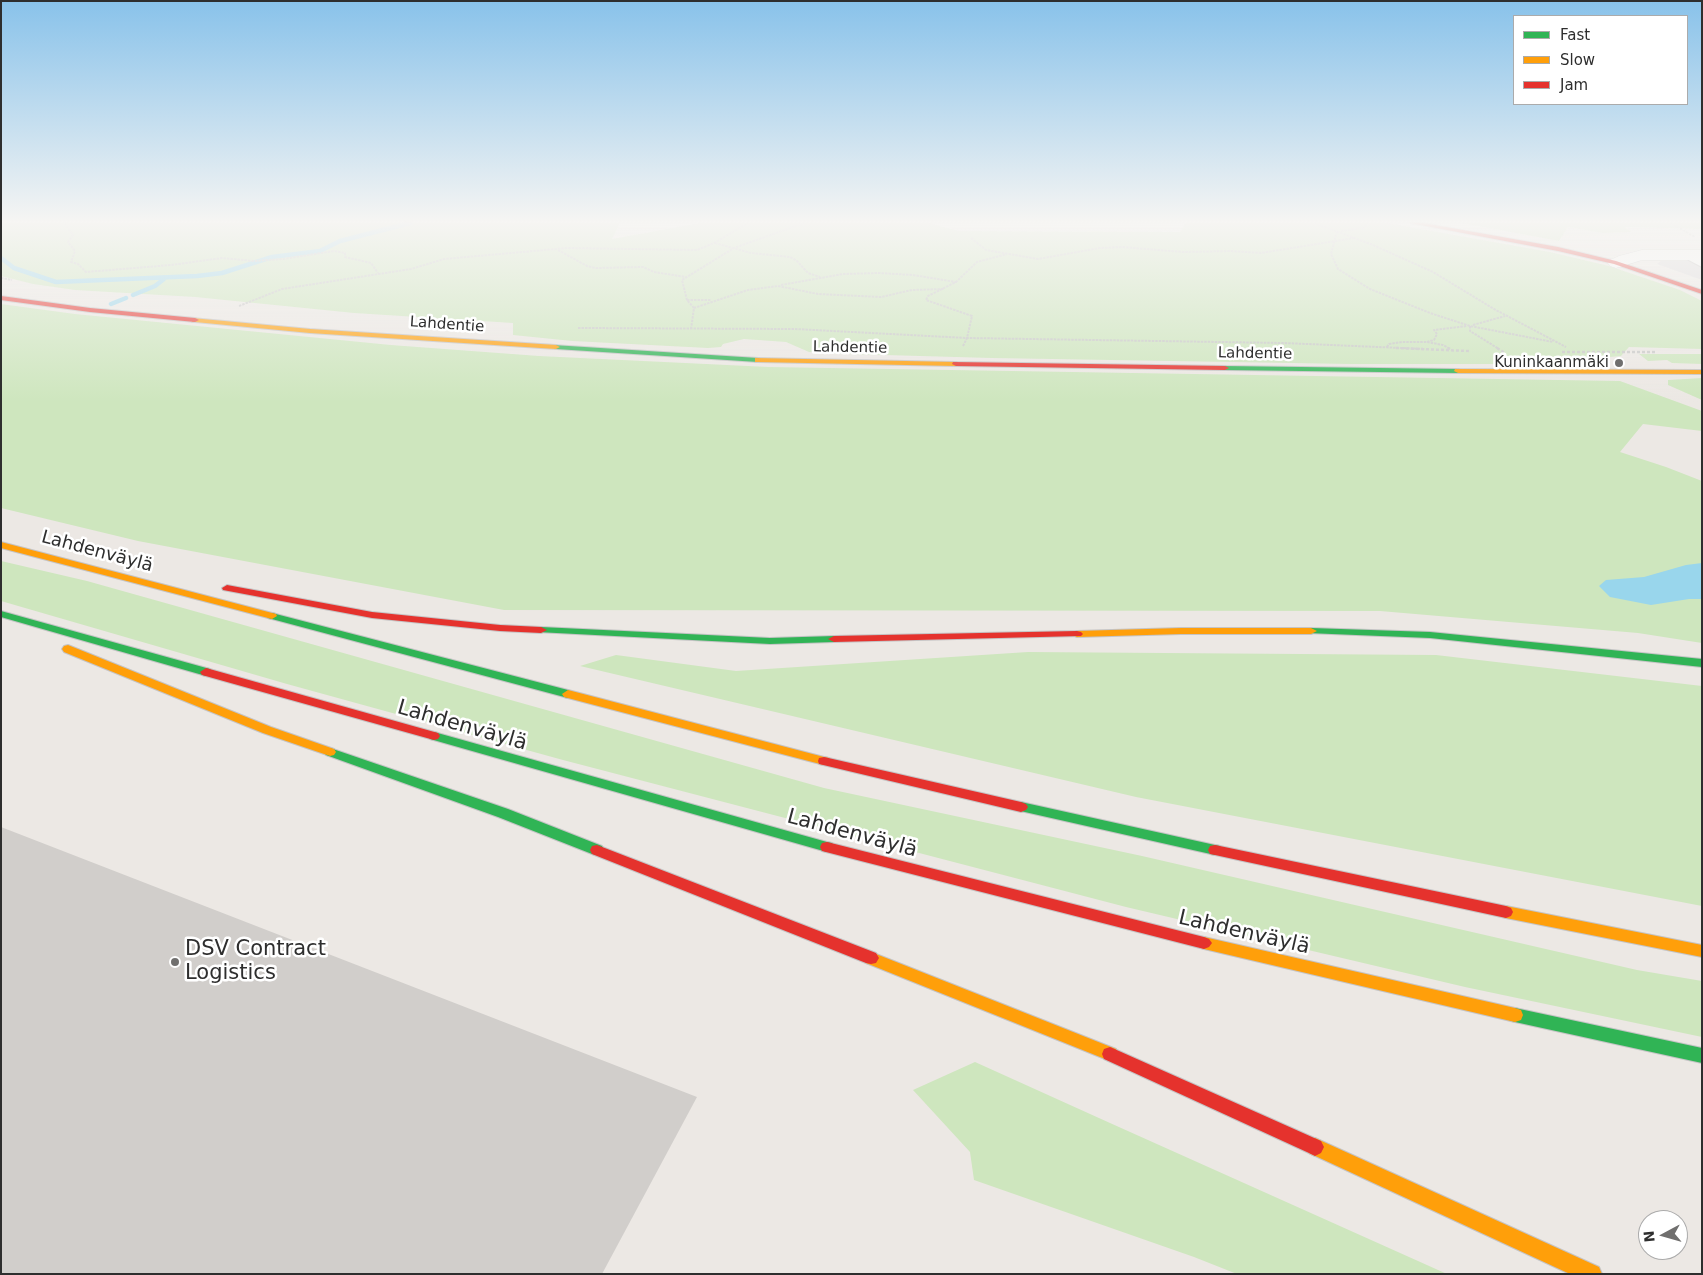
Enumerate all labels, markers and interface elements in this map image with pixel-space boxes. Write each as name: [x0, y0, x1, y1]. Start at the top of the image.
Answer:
legend: [1513, 15, 1688, 105]
text: Fast: [1560, 26, 1590, 44]
text: Slow: [1560, 51, 1595, 69]
text: Jam: [1560, 76, 1588, 94]
street label: Lahdentie: [409, 313, 485, 337]
street label: Lahdentie: [813, 338, 887, 358]
street label: Lahdentie: [1218, 344, 1292, 364]
place label: Kuninkaanmäki: [1494, 354, 1609, 372]
marker: Kuninkaanmäki: [1613, 357, 1625, 369]
street label: Lahdenväylä: [39, 527, 155, 577]
street label: Lahdenväylä: [394, 695, 530, 757]
street label: Lahdenväylä: [784, 805, 920, 863]
street label: Lahdenväylä: [1176, 906, 1312, 960]
place label: DSV Contract Logistics: [185, 937, 326, 987]
marker: DSV Contract Logistics: [169, 956, 181, 968]
north arrow: [1638, 1210, 1688, 1260]
text: N: [1641, 1230, 1658, 1243]

